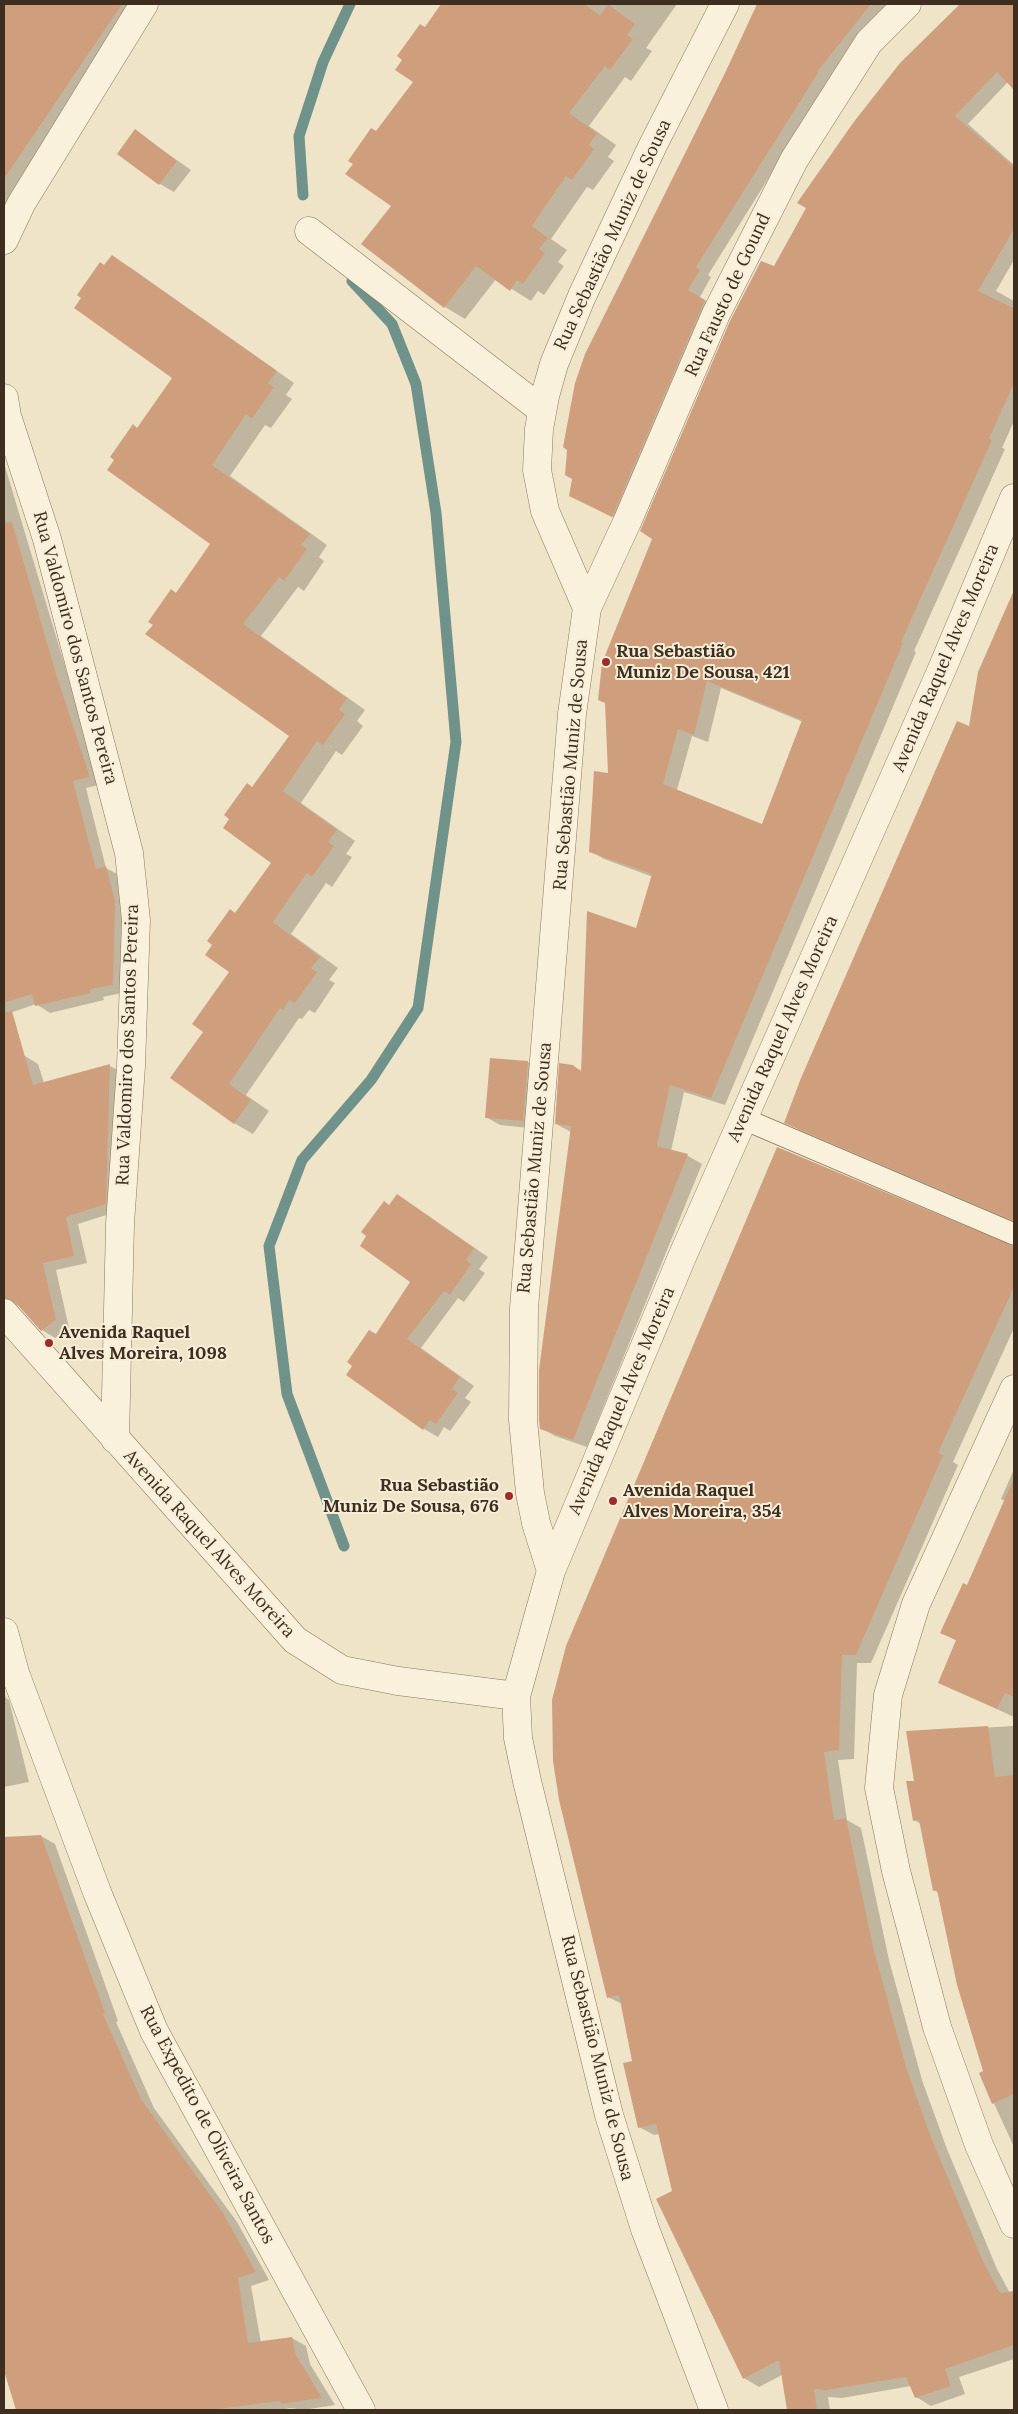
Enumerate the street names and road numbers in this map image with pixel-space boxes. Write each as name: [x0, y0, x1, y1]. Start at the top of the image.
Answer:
street label: Rua Sebastião Muniz de Sousa: [550, 116, 676, 354]
street label: Rua Fausto de Gound: [681, 210, 775, 380]
street label: Rua Valdomiro dos Santos Pereira: [28, 509, 122, 787]
street label: Avenida Raquel Alves Moreira: [888, 541, 1004, 775]
street label: Rua Sebastião Muniz de Sousa: [549, 638, 593, 892]
street label: Rua Valdomiro dos Santos Pereira: [112, 904, 144, 1186]
street label: Avenida Raquel Alves Moreira: [723, 912, 843, 1146]
street label: Rua Sebastião Muniz de Sousa: [513, 1041, 557, 1295]
street label: Avenida Raquel Alves Moreira: [564, 1284, 680, 1518]
street label: Avenida Raquel Alves Moreira: [119, 1445, 299, 1643]
street label: Rua Sebastião Muniz de Sousa: [556, 1933, 638, 2183]
street label: Rua Expedito de Oliveira Santos: [135, 2002, 279, 2248]

